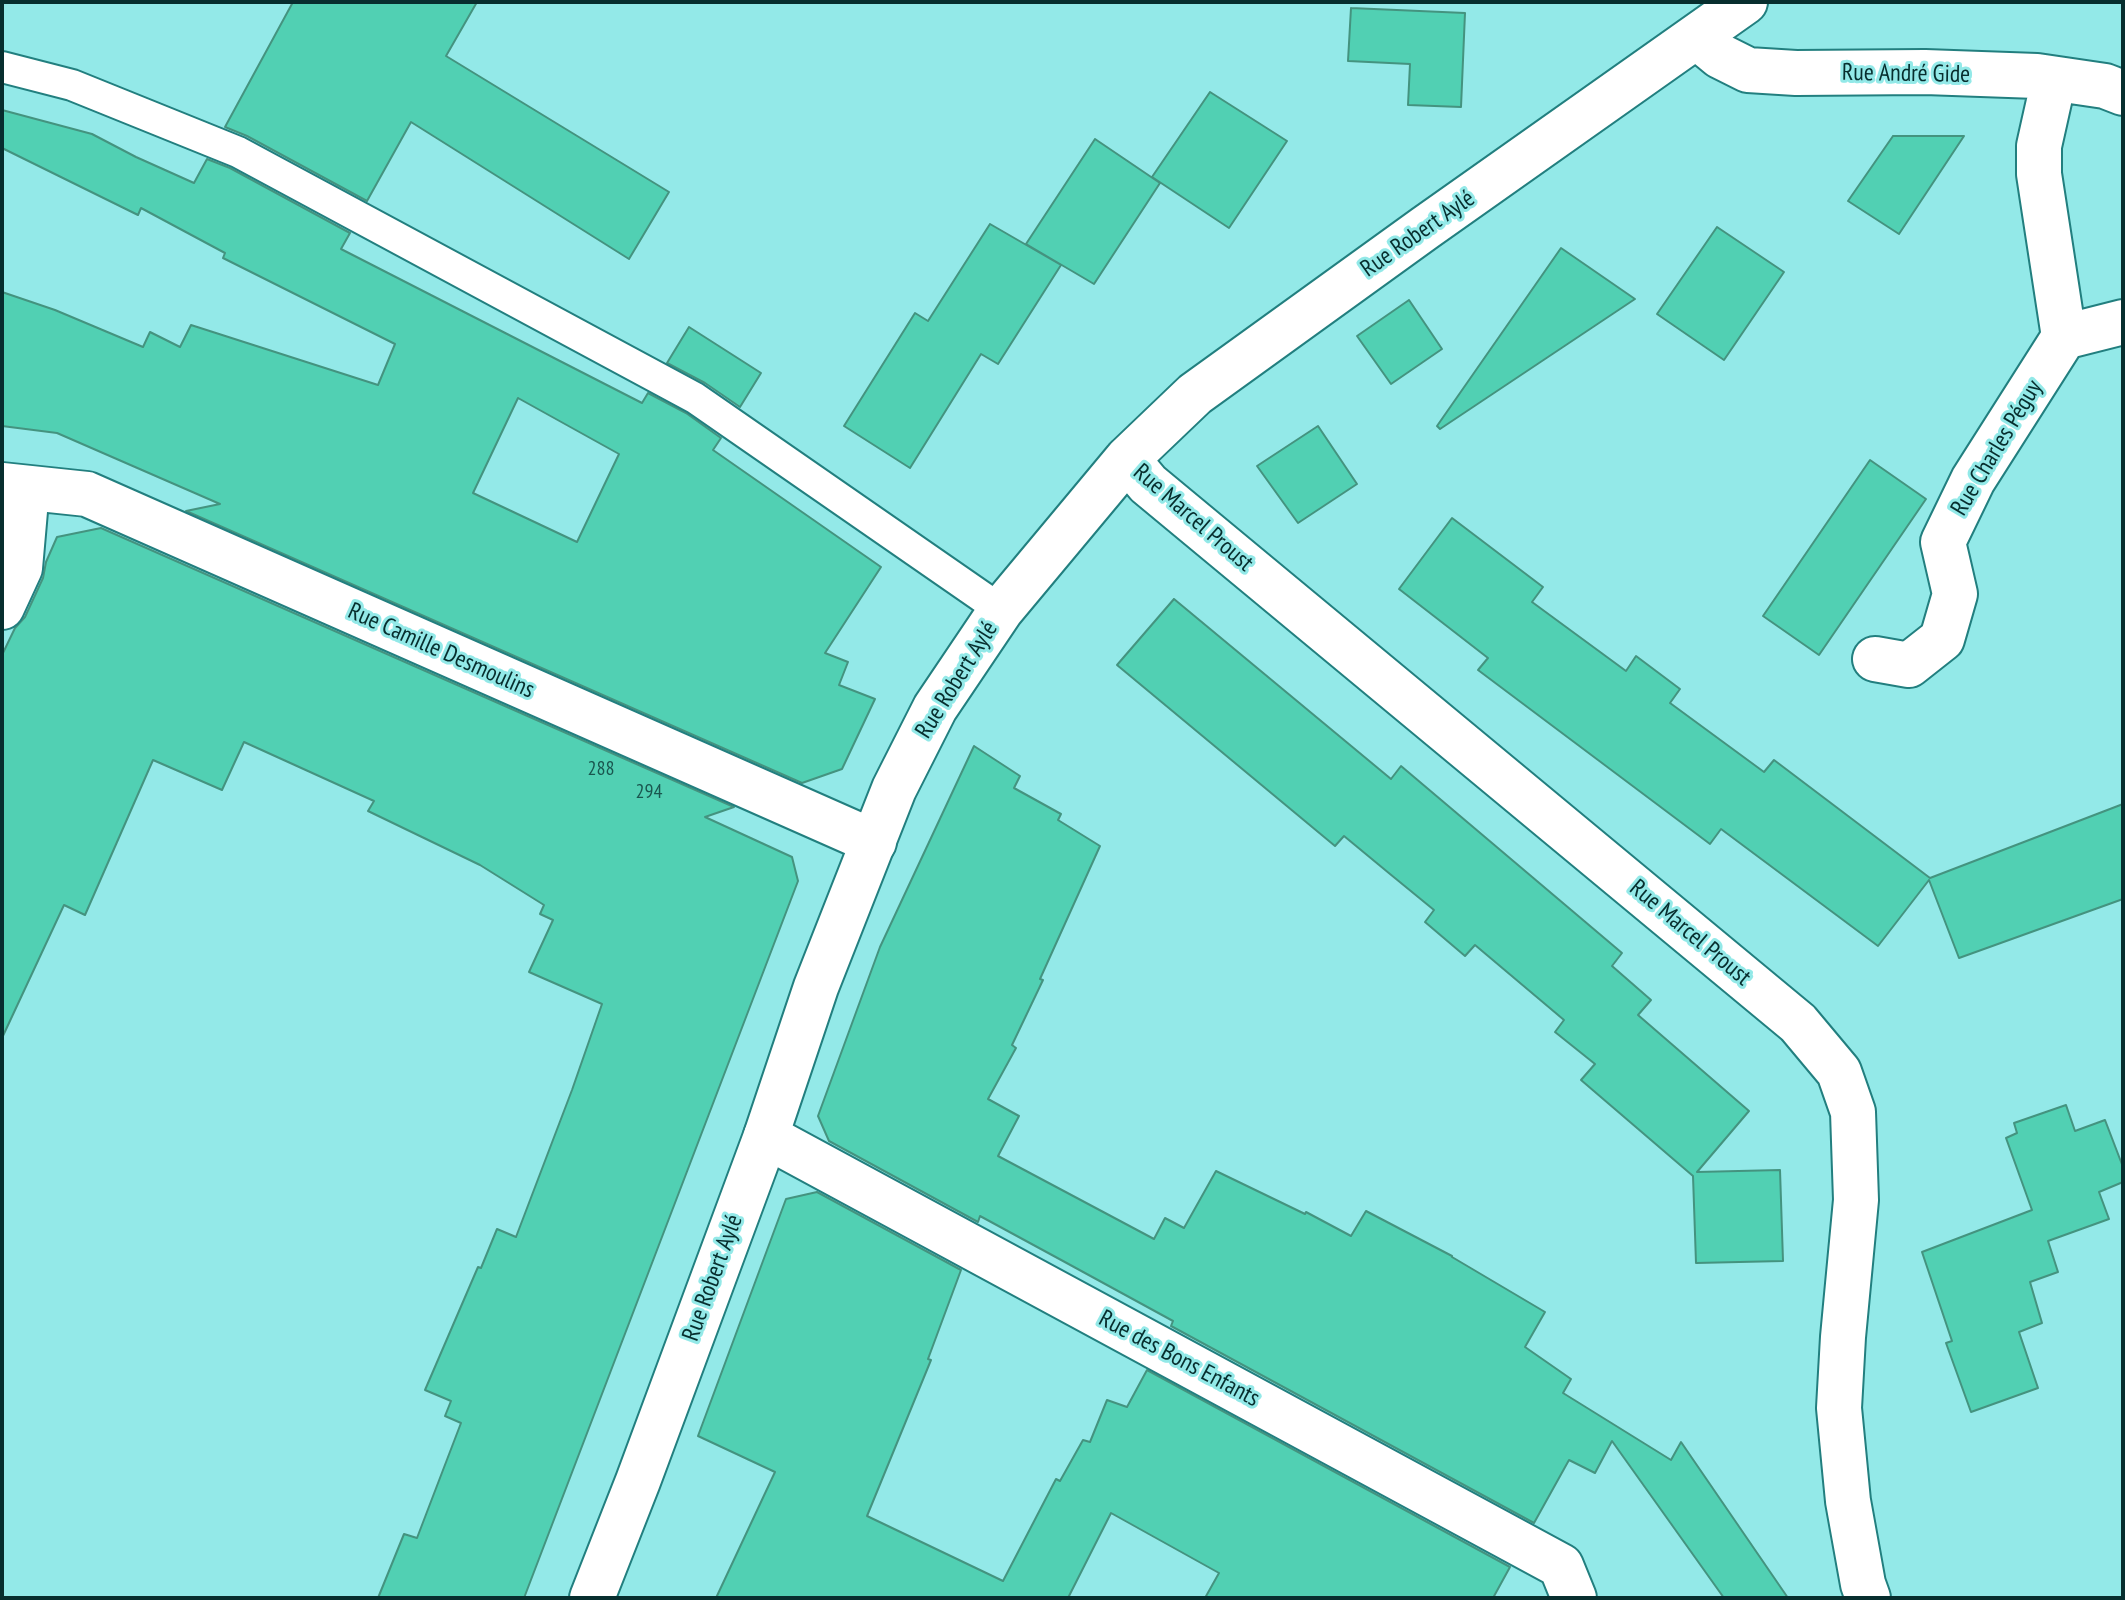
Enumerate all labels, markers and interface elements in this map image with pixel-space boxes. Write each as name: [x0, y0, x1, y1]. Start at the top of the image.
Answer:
street label: Rue André Gide: [1842, 58, 1970, 90]
street label: Rue Robert Aylé: [1356, 184, 1480, 284]
street label: Rue Charles Péguy: [1945, 375, 2049, 521]
street label: Rue Marcel Proust: [1127, 458, 1259, 578]
street label: Rue Camille Desmoulins: [343, 597, 539, 705]
street label: Rue Robert Aylé: [910, 616, 1004, 744]
house number: 288: [588, 757, 614, 781]
house number: 294: [636, 780, 662, 804]
street label: Rue Marcel Proust: [1624, 874, 1756, 992]
street label: Rue Robert Aylé: [677, 1211, 749, 1345]
street label: Rue des Bons Enfants: [1094, 1305, 1264, 1413]

